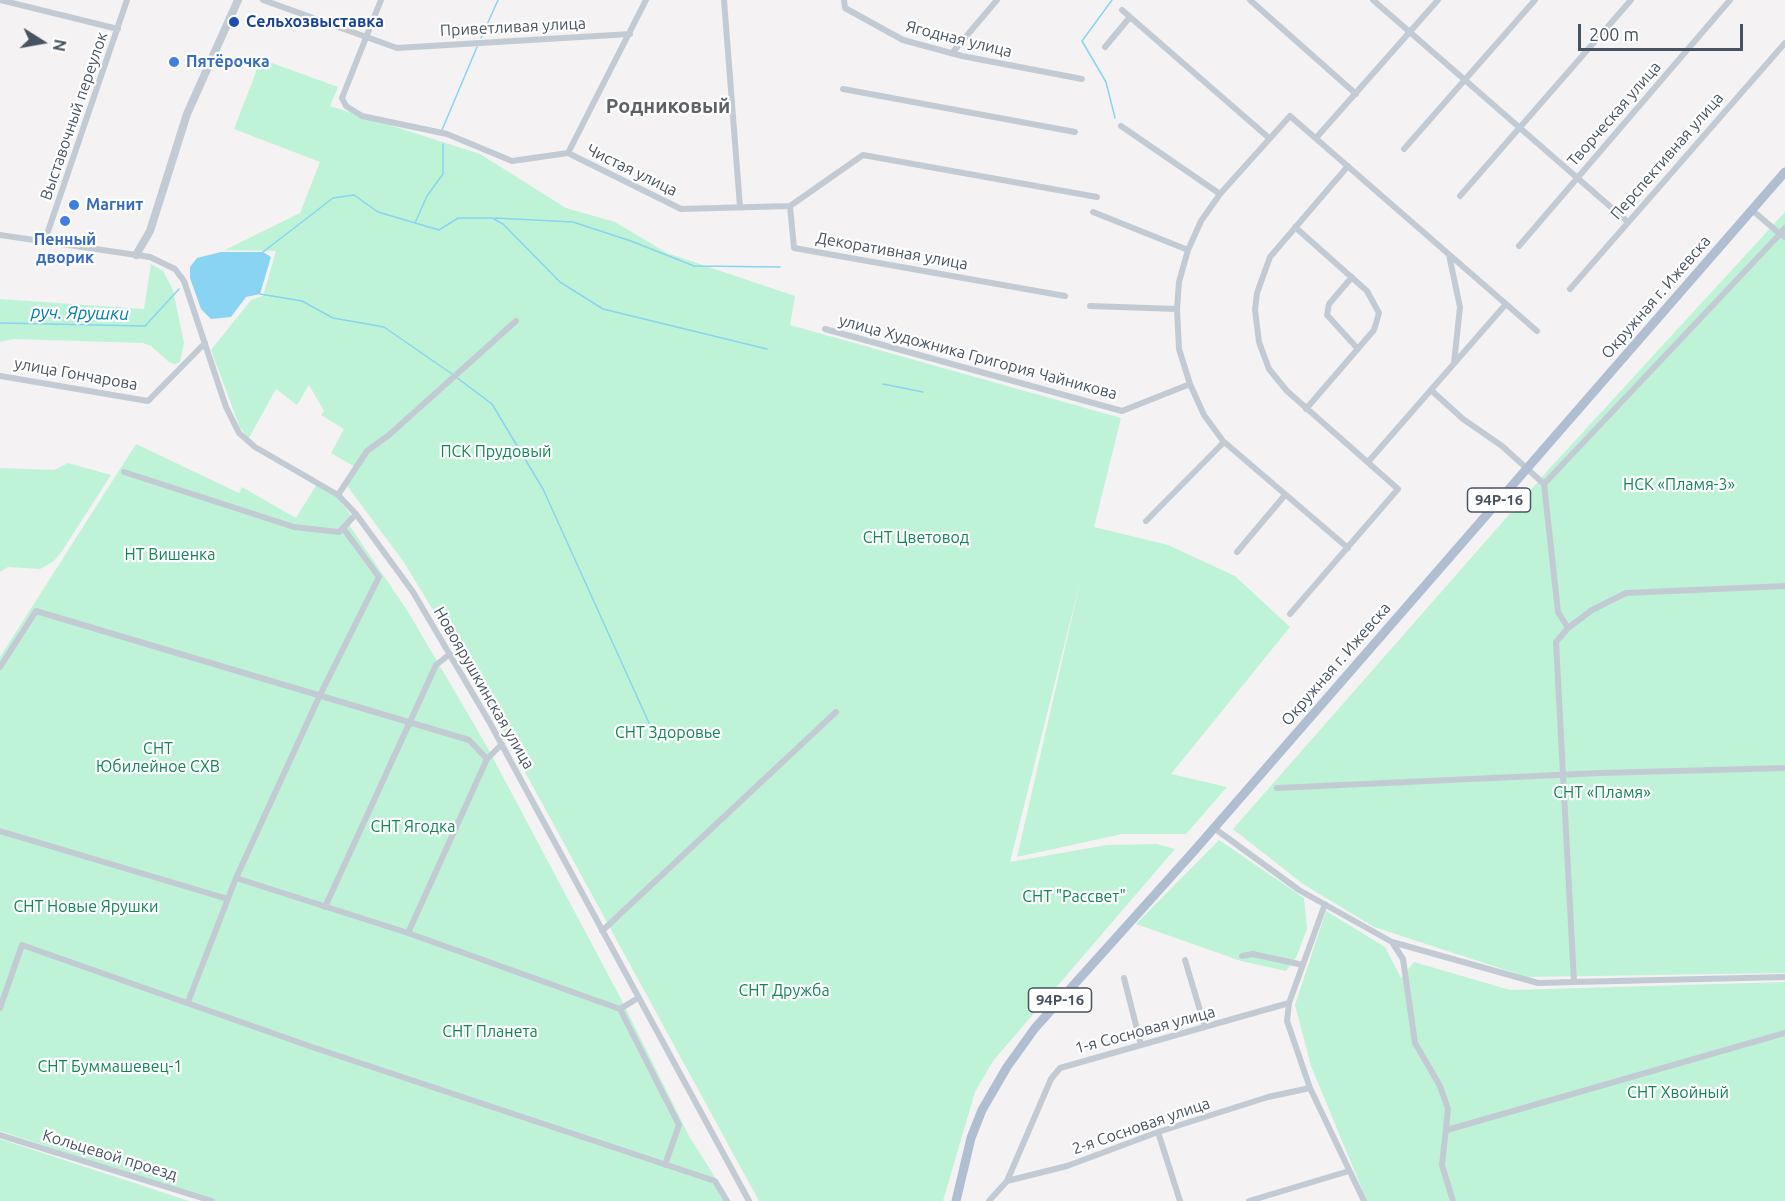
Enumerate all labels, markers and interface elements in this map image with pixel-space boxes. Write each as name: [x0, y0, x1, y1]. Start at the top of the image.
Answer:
north arrow: [12, 12, 72, 72]
place label: Сельхозвыставка: [246, 12, 384, 32]
scale bar: [1581, 12, 1746, 50]
street label: Приветливая улица: [440, 14, 586, 40]
marker: Сельхозвыставка: [227, 15, 241, 29]
street label: Ягодная улица: [904, 17, 1014, 61]
text: 200 m: [1589, 24, 1639, 44]
street label: Выставочный переулок: [36, 29, 112, 203]
text: N: [50, 38, 70, 53]
place label: Пятёрочка: [186, 52, 270, 72]
marker: Пятёрочка: [167, 55, 181, 69]
street label: Творческая улица: [1563, 58, 1665, 170]
street label: Перспективная улица: [1607, 89, 1727, 223]
district label: Родниковый: [606, 94, 730, 118]
street label: Чистая улица: [584, 140, 680, 200]
place label: Магнит: [86, 195, 143, 215]
marker: Магнит: [67, 198, 81, 212]
marker: Пенный дворик: [58, 214, 72, 228]
street label: Декоративная улица: [815, 228, 969, 274]
place label: Пенный дворик: [34, 230, 96, 268]
street label: Окружная г. Ижевска: [1597, 231, 1715, 363]
water label: руч. Ярушки: [31, 301, 129, 325]
street label: улица Художника Григория Чайникова: [837, 311, 1119, 403]
street label: улица Гончарова: [13, 354, 139, 394]
park label: ПСК Прудовый: [440, 442, 552, 462]
park label: НСК «Пламя-3»: [1623, 475, 1735, 495]
road number: 94Р-16: [1468, 488, 1530, 512]
park label: СНТ Цветовод: [863, 528, 969, 548]
park label: НТ Вишенка: [125, 545, 215, 565]
street label: Окружная г. Ижевска: [1277, 598, 1395, 730]
street label: Новоярушкинская улица: [430, 603, 538, 773]
park label: СНТ Здоровье: [615, 723, 721, 743]
park label: СНТ Юбилейное СХВ: [96, 739, 220, 777]
park label: СНТ «Пламя»: [1553, 783, 1651, 803]
park label: СНТ Ягодка: [370, 817, 456, 837]
park label: СНТ "Рассвет": [1022, 887, 1126, 907]
park label: СНТ Новые Ярушки: [14, 897, 158, 917]
park label: СНТ Дружба: [738, 981, 830, 1001]
road number: 94Р-16: [1028, 988, 1092, 1012]
street label: 1-я Сосновая улица: [1073, 1002, 1217, 1058]
park label: СНТ Планета: [442, 1022, 538, 1042]
park label: СНТ Буммашевец-1: [38, 1057, 182, 1077]
park label: СНТ Хвойный: [1627, 1083, 1729, 1103]
street label: 2-я Сосновая улица: [1070, 1093, 1212, 1159]
street label: Кольцевой проезд: [40, 1125, 180, 1185]

